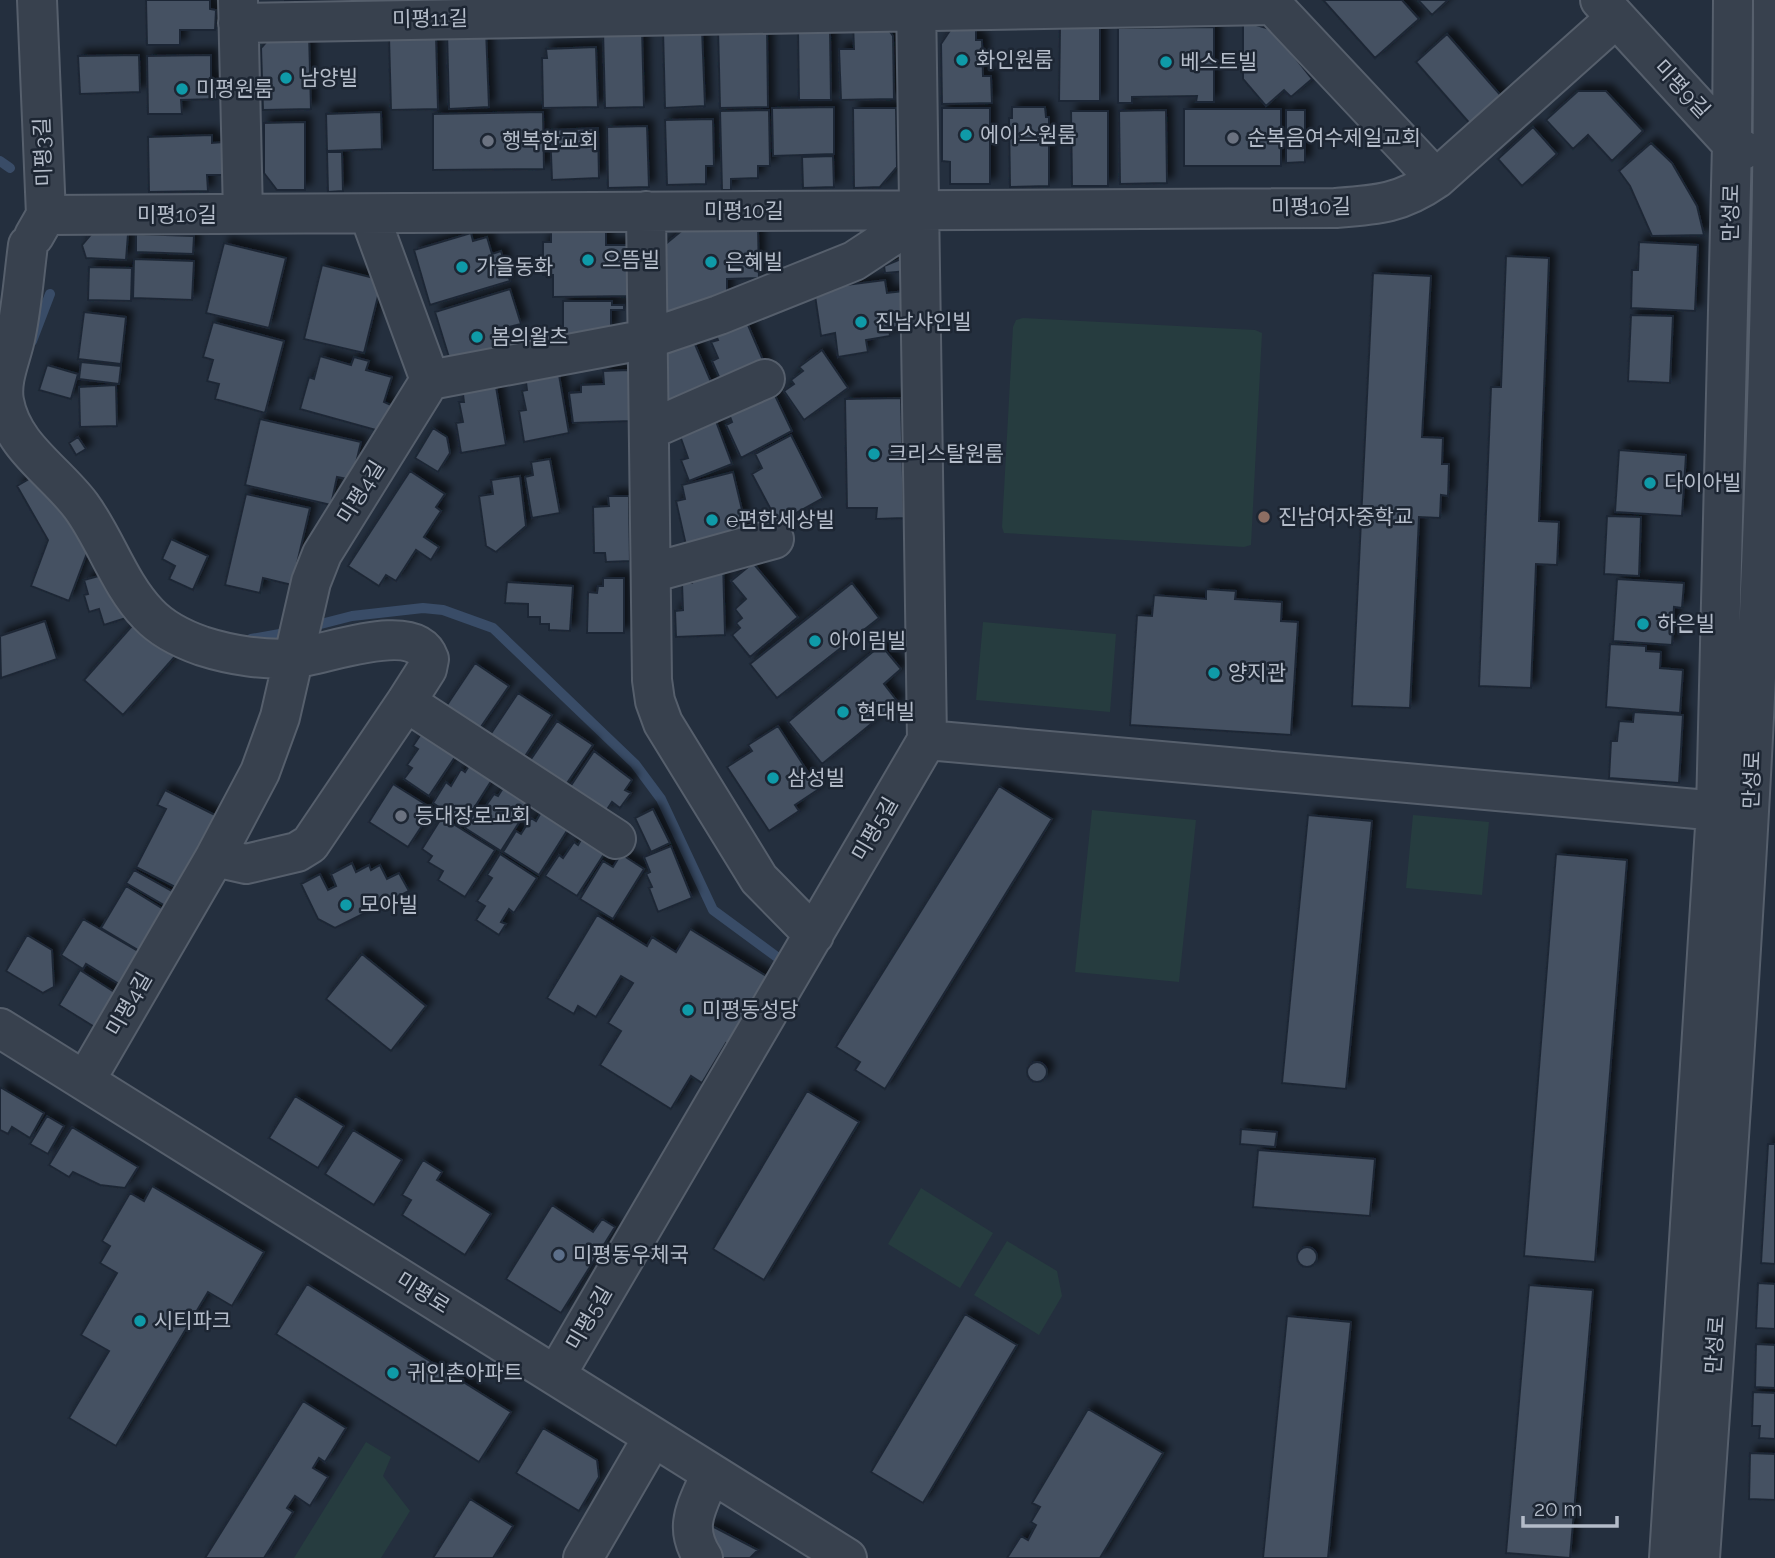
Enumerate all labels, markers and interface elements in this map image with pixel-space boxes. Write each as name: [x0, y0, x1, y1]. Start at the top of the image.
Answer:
street label: 미평11길: [392, 5, 468, 32]
place label: 화인원룸: [976, 47, 1053, 72]
place label: 베스트빌: [1180, 49, 1257, 74]
marker: 화인원룸: [954, 52, 970, 68]
marker: 베스트빌: [1158, 54, 1174, 70]
street label: 미평9길: [1649, 54, 1715, 123]
place label: 남양빌: [300, 65, 358, 90]
marker: 남양빌: [278, 70, 294, 86]
place label: 미평원룸: [196, 76, 273, 101]
marker: 미평원룸: [174, 81, 190, 97]
street label: 미평3길: [29, 117, 56, 187]
place label: 에이스원룸: [980, 122, 1077, 147]
place label: 순복음여수제일교회: [1247, 125, 1421, 150]
marker: 에이스원룸: [958, 127, 974, 143]
place label: 행복한교회: [502, 128, 599, 153]
marker: 순복음여수제일교회: [1225, 130, 1241, 146]
marker: 행복한교회: [480, 133, 496, 149]
street label: 만성로: [1717, 184, 1744, 242]
street label: 미평10길: [1271, 193, 1351, 220]
street label: 미평10길: [704, 198, 784, 223]
street label: 미평10길: [137, 202, 217, 227]
place label: 으뜸빌: [602, 247, 660, 272]
place label: 은혜빌: [725, 249, 783, 274]
marker: 으뜸빌: [580, 252, 596, 268]
place label: 가을동화: [476, 254, 553, 279]
marker: 은혜빌: [703, 254, 719, 270]
marker: 가을동화: [454, 259, 470, 275]
place label: 진남샤인빌: [875, 309, 972, 334]
marker: 진남샤인빌: [853, 314, 869, 330]
place label: 봄의왈츠: [491, 324, 568, 349]
marker: 봄의왈츠: [469, 329, 485, 345]
place label: 크리스탈원룸: [888, 441, 1004, 466]
marker: 크리스탈원룸: [866, 446, 882, 462]
street label: 미평4길: [332, 456, 390, 528]
place label: 다이아빌: [1664, 470, 1741, 495]
marker: 다이아빌: [1642, 475, 1658, 491]
place label: 진남여자중학교: [1278, 504, 1413, 529]
place label: e편한세상빌: [726, 507, 835, 532]
marker: 진남여자중학교: [1256, 509, 1272, 525]
marker: e편한세상빌: [704, 512, 720, 528]
place label: 하은빌: [1657, 611, 1715, 636]
marker: 하은빌: [1635, 616, 1651, 632]
place label: 아이림빌: [829, 628, 906, 653]
marker: 아이림빌: [807, 633, 823, 649]
place label: 양지관: [1228, 660, 1286, 685]
marker: 양지관: [1206, 665, 1222, 681]
place label: 현대빌: [857, 699, 915, 724]
marker: 현대빌: [835, 704, 851, 720]
street label: 만성로: [1738, 751, 1765, 809]
place label: 삼성빌: [787, 765, 845, 790]
marker: 삼성빌: [765, 770, 781, 786]
street label: 미평5길: [846, 792, 903, 865]
place label: 등대장로교회: [415, 803, 531, 828]
marker: 등대장로교회: [393, 808, 409, 824]
place label: 모아빌: [360, 892, 418, 917]
marker: 모아빌: [338, 897, 354, 913]
street label: 미평4길: [100, 967, 157, 1040]
place label: 미평동성당: [702, 997, 799, 1022]
marker: 미평동성당: [680, 1002, 696, 1018]
place label: 미평동우체국: [573, 1242, 689, 1267]
marker: 미평동우체국: [551, 1247, 567, 1263]
street label: 미평로: [392, 1267, 454, 1319]
street label: 미평5길: [560, 1281, 617, 1354]
place label: 시티파크: [154, 1308, 231, 1333]
marker: 시티파크: [132, 1313, 148, 1329]
street label: 만성로: [1700, 1315, 1729, 1375]
place label: 귀인촌아파트: [407, 1360, 523, 1385]
marker: 귀인촌아파트: [385, 1365, 401, 1381]
scale bar: [1523, 1484, 1618, 1528]
text: 20 m: [1534, 1496, 1582, 1521]

